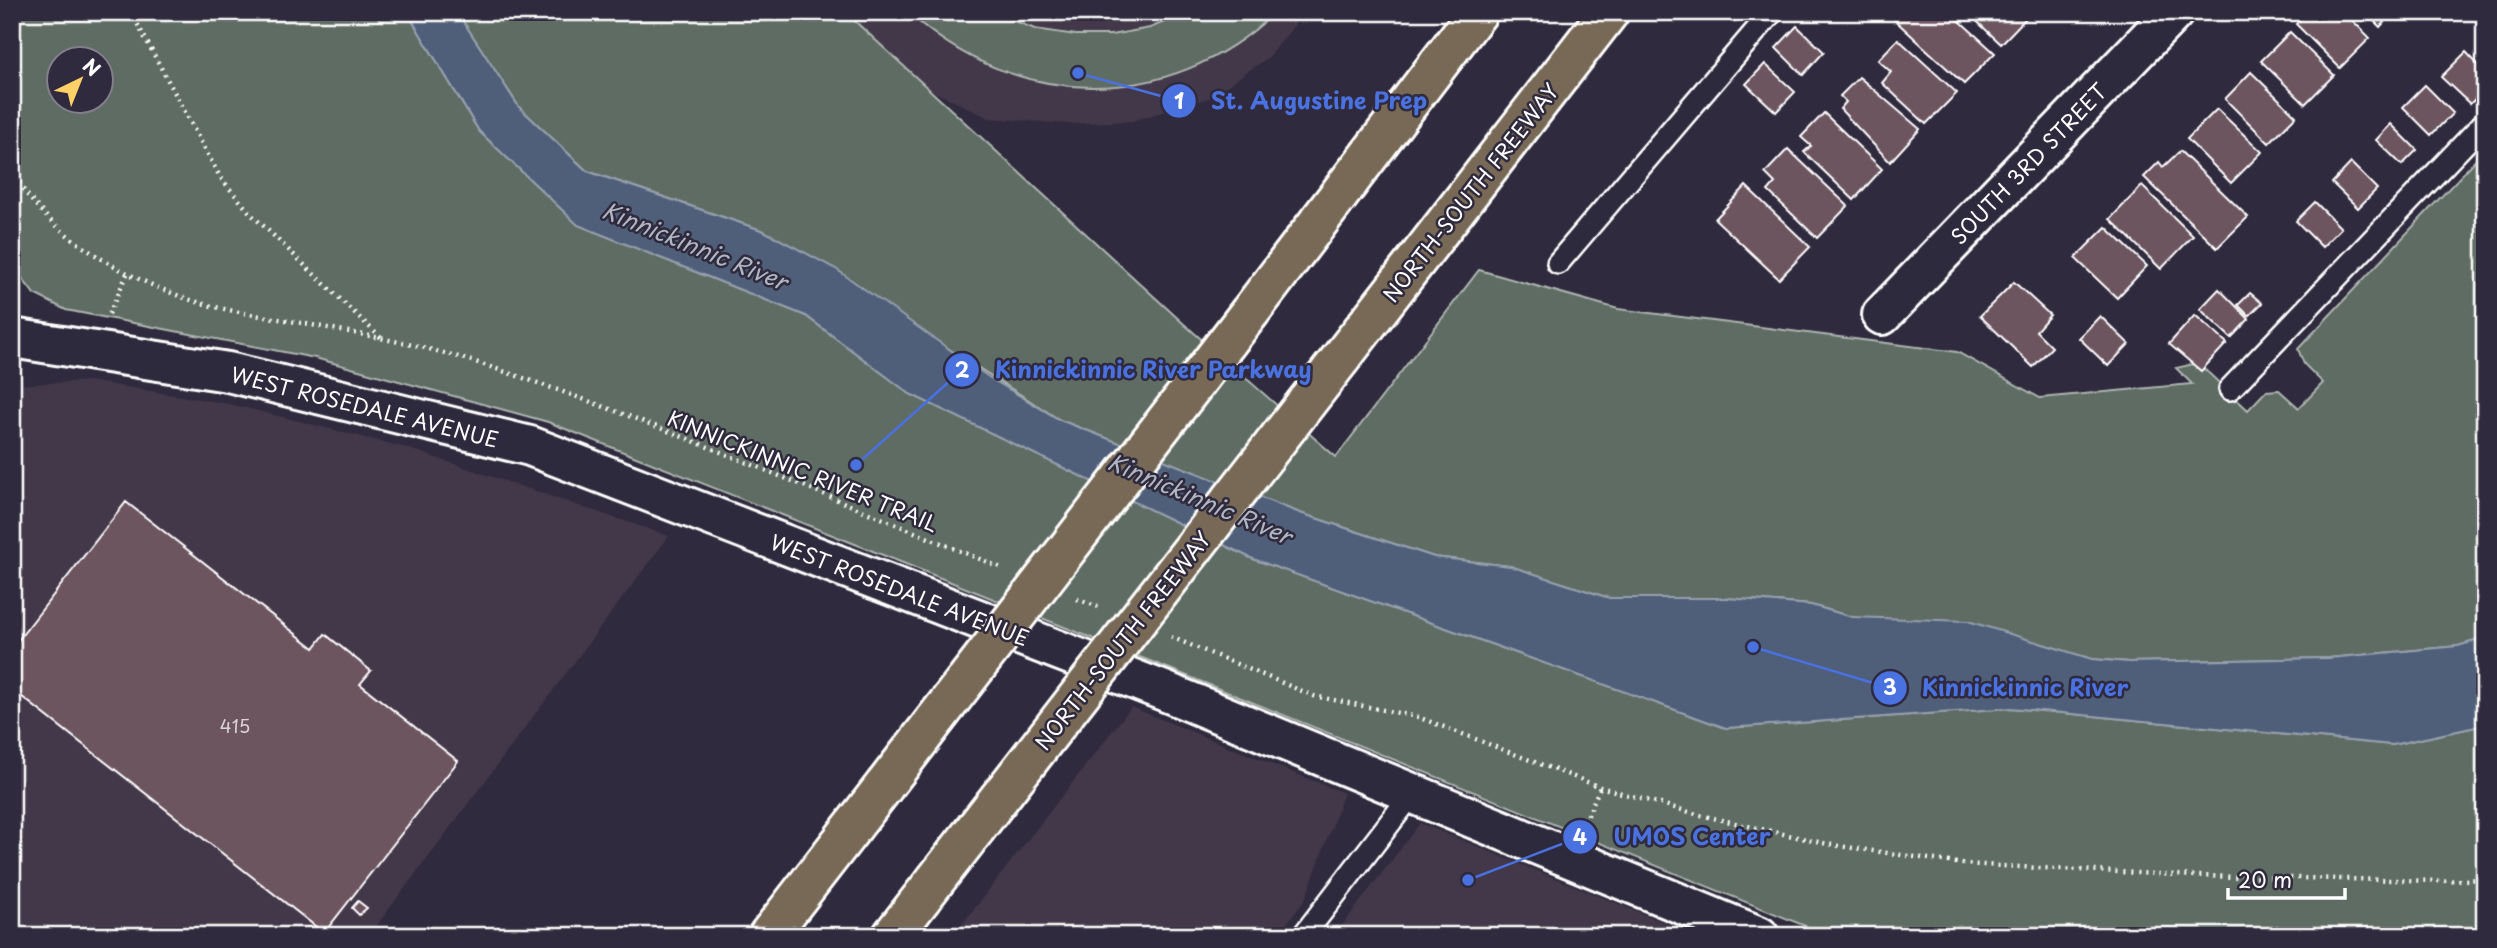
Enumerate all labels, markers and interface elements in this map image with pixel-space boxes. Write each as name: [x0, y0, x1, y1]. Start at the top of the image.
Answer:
north arrow: [46, 46, 116, 116]
text: N: [77, 51, 107, 82]
street label: NORTH-SOUTH FREEWAY: [1374, 75, 1566, 308]
street label: SOUTH 3RD STREET: [1942, 75, 2114, 251]
callout: St. Augustine Prep: [1162, 79, 1442, 123]
text: St. Augustine Prep: [1211, 82, 1427, 117]
text: 1: [1174, 84, 1184, 116]
water label: Kinnickinnic River: [597, 192, 796, 299]
callout: Kinnickinnic River Parkway: [945, 348, 1327, 392]
text: Kinnickinnic River Parkway: [995, 351, 1312, 386]
text: 2: [955, 353, 970, 385]
street label: WEST ROSEDALE AVENUE: [228, 357, 502, 455]
street label: KINNICKINNIC RIVER TRAIL: [663, 401, 943, 539]
water label: Kinnickinnic River: [1103, 443, 1301, 554]
street label: NORTH-SOUTH FREEWAY: [1026, 523, 1218, 756]
street label: WEST ROSEDALE AVENUE: [766, 525, 1034, 653]
callout: Kinnickinnic River: [1872, 666, 2143, 710]
text: Kinnickinnic River: [1922, 669, 2129, 704]
text: 3: [1883, 670, 1897, 702]
house number: 415: [220, 712, 250, 739]
callout: UMOS Center: [1563, 815, 1786, 859]
text: UMOS Center: [1613, 818, 1771, 853]
text: 4: [1573, 820, 1587, 852]
scale bar: [2228, 857, 2345, 901]
text: 20 m: [2238, 863, 2292, 895]

